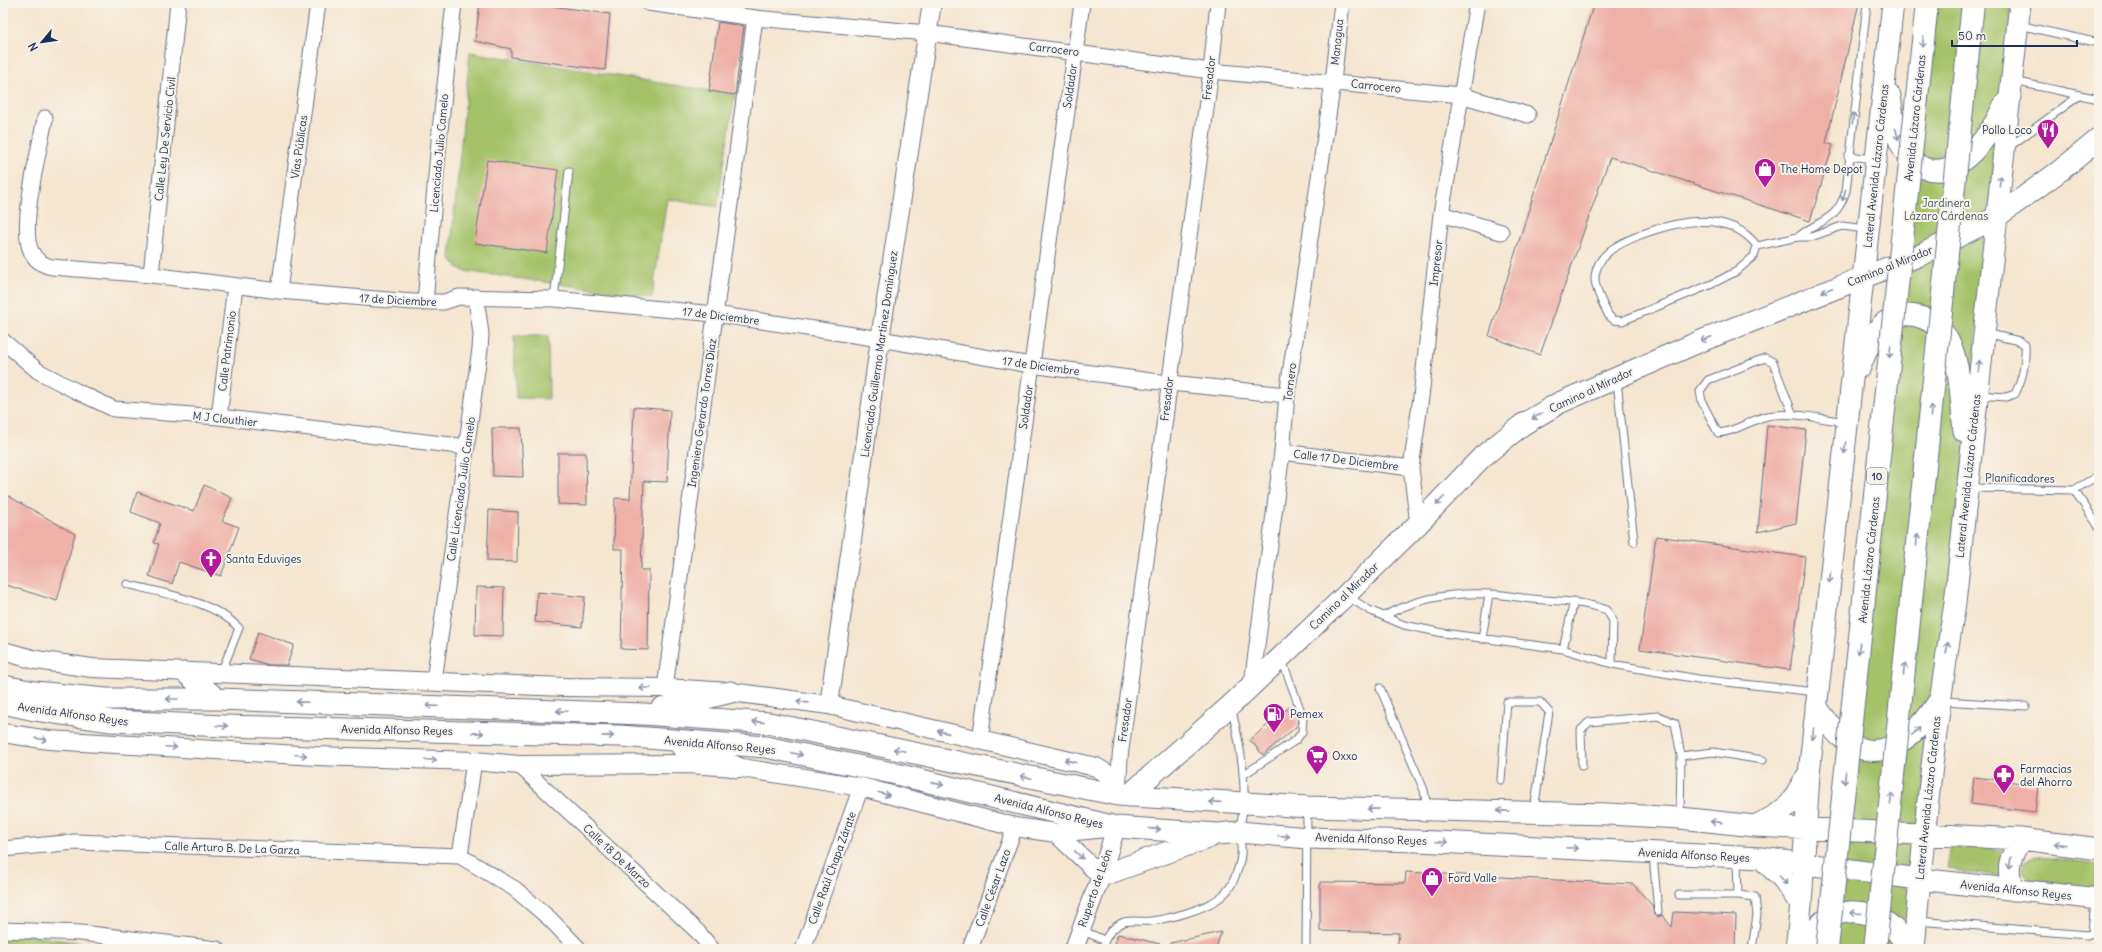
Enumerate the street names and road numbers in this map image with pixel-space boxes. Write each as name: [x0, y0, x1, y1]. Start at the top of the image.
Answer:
street label: Managua: [1328, 18, 1346, 66]
street label: Carrocero: [1028, 39, 1080, 59]
street label: Avenida Lázaro Cárdenas: [1901, 54, 1929, 182]
street label: Fresador: [1199, 55, 1219, 101]
street label: Soldador: [1060, 62, 1080, 109]
street label: Calle Ley De Servicio Civil: [152, 76, 178, 202]
street label: Carrocero: [1350, 76, 1402, 96]
street label: Lateral Avenida Lázaro Cárdenas: [1860, 83, 1892, 249]
street label: Licenciado Julio Camelo: [427, 93, 451, 213]
street label: Vías Públicas: [288, 114, 310, 180]
street label: Impresor: [1427, 239, 1445, 287]
street label: Camino al Mirador: [1845, 242, 1935, 290]
street label: Licenciado Guillermo Martínez Domínguez: [858, 250, 900, 458]
street label: 17 de Diciembre: [359, 291, 437, 309]
street label: 17 de Diciembre: [682, 304, 760, 328]
street label: Calle Patrimonio: [215, 310, 239, 392]
street label: Ingeniero Gerardo Torres Díaz: [685, 338, 719, 488]
street label: 17 de Diciembre: [1002, 354, 1080, 378]
street label: Tornero: [1281, 362, 1299, 402]
street label: Camino al Mirador: [1547, 364, 1636, 416]
street label: Fresador: [1157, 376, 1177, 422]
street label: Soldador: [1016, 383, 1036, 430]
street label: Lateral Avenida Lázaro Cárdenas: [1952, 393, 1984, 559]
street label: M J Clouthier: [192, 409, 259, 429]
street label: Calle Licenciado Julio Camelo: [444, 416, 478, 562]
street label: Calle 17 De Diciembre: [1293, 447, 1399, 473]
road number: 10: [1867, 468, 1887, 484]
street label: Planificadores: [1985, 470, 2055, 486]
street label: Avenida Lázaro Cárdenas: [1855, 496, 1883, 624]
street label: Camino al Mirador: [1306, 559, 1382, 633]
street label: Fresador: [1115, 697, 1135, 743]
street label: Avenida Alfonso Reyes: [17, 699, 129, 729]
street label: Lateral Avenida Lázaro Cárdenas: [1912, 715, 1944, 881]
street label: Avenida Alfonso Reyes: [341, 722, 453, 738]
street label: Avenida Alfonso Reyes: [664, 733, 776, 757]
street label: Avenida Alfonso Reyes: [993, 791, 1105, 831]
street label: Calle Raúl Chapa Zárate: [805, 810, 859, 926]
street label: Calle 18 De Marzo: [580, 821, 654, 891]
street label: Avenida Alfonso Reyes: [1315, 830, 1427, 848]
street label: Calle Arturo B. De La Garza: [164, 839, 300, 857]
street label: Avenida Alfonso Reyes: [1638, 845, 1750, 865]
street label: Calle César Lazo: [972, 847, 1014, 929]
street label: Ruperto de León: [1075, 847, 1115, 929]
street label: Avenida Alfonso Reyes: [1960, 877, 2072, 903]

